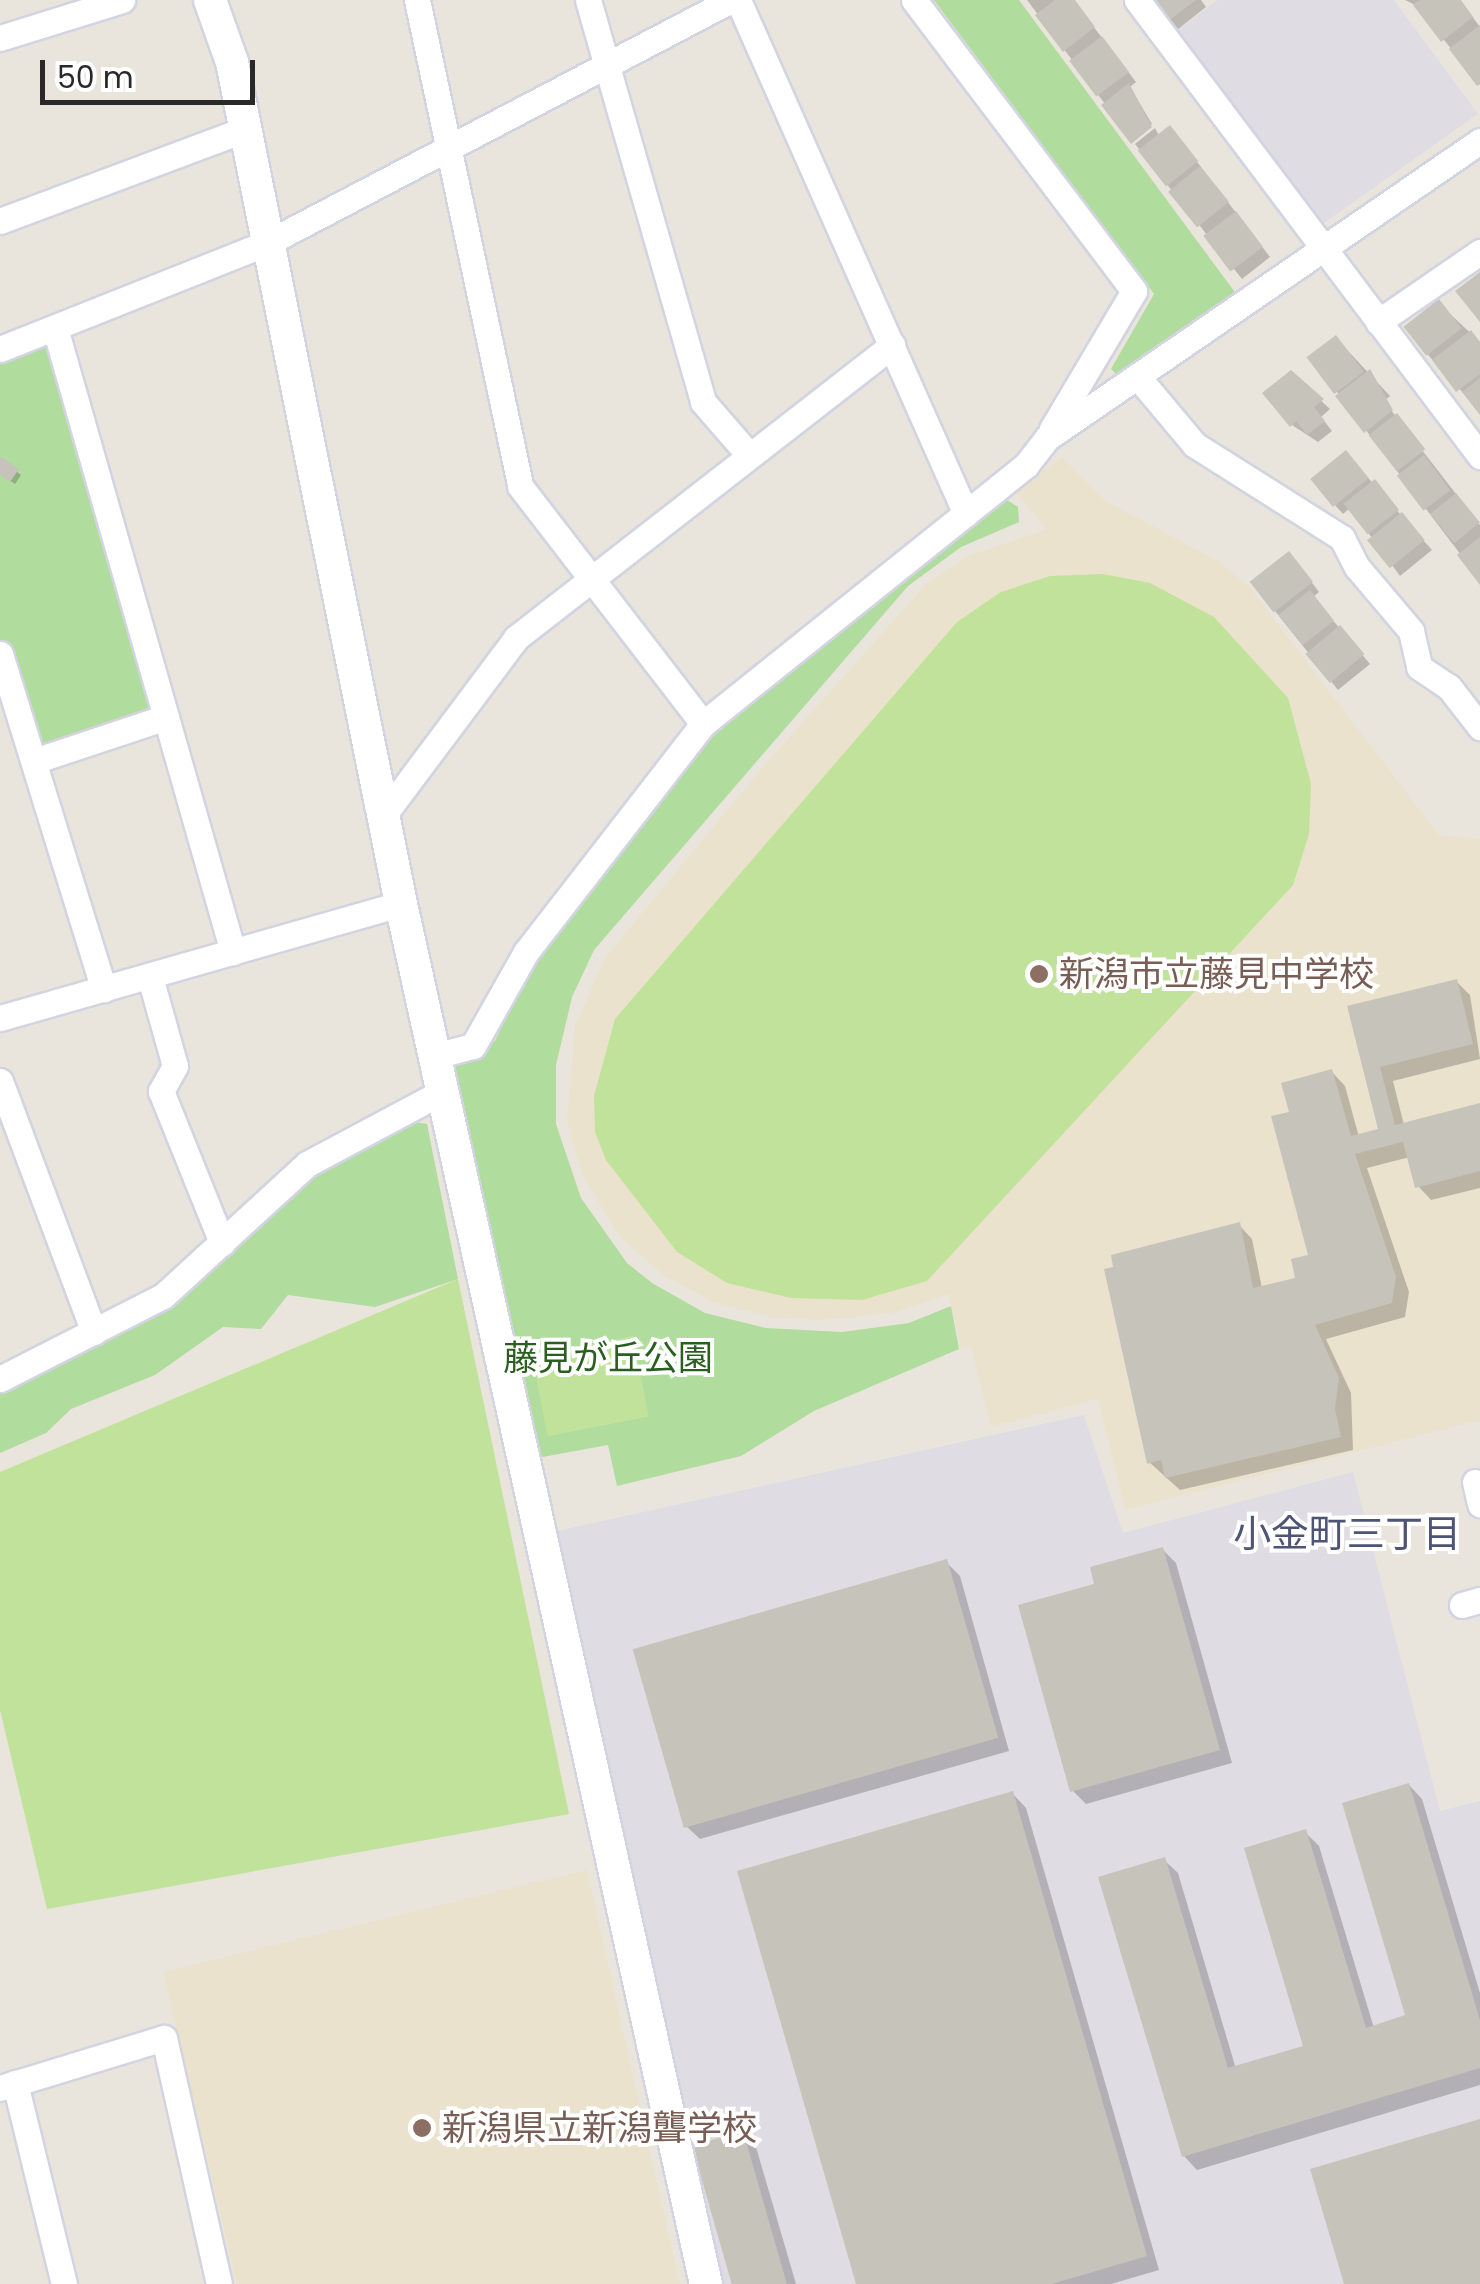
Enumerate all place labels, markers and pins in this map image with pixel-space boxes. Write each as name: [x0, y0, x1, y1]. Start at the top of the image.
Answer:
place label: 新潟市立藤見中学校: [1059, 953, 1374, 995]
marker: 新潟市立藤見中学校: [1028, 963, 1050, 985]
place label: 新潟県立新潟聾学校: [442, 2107, 757, 2149]
marker: 新潟県立新潟聾学校: [411, 2117, 433, 2139]

